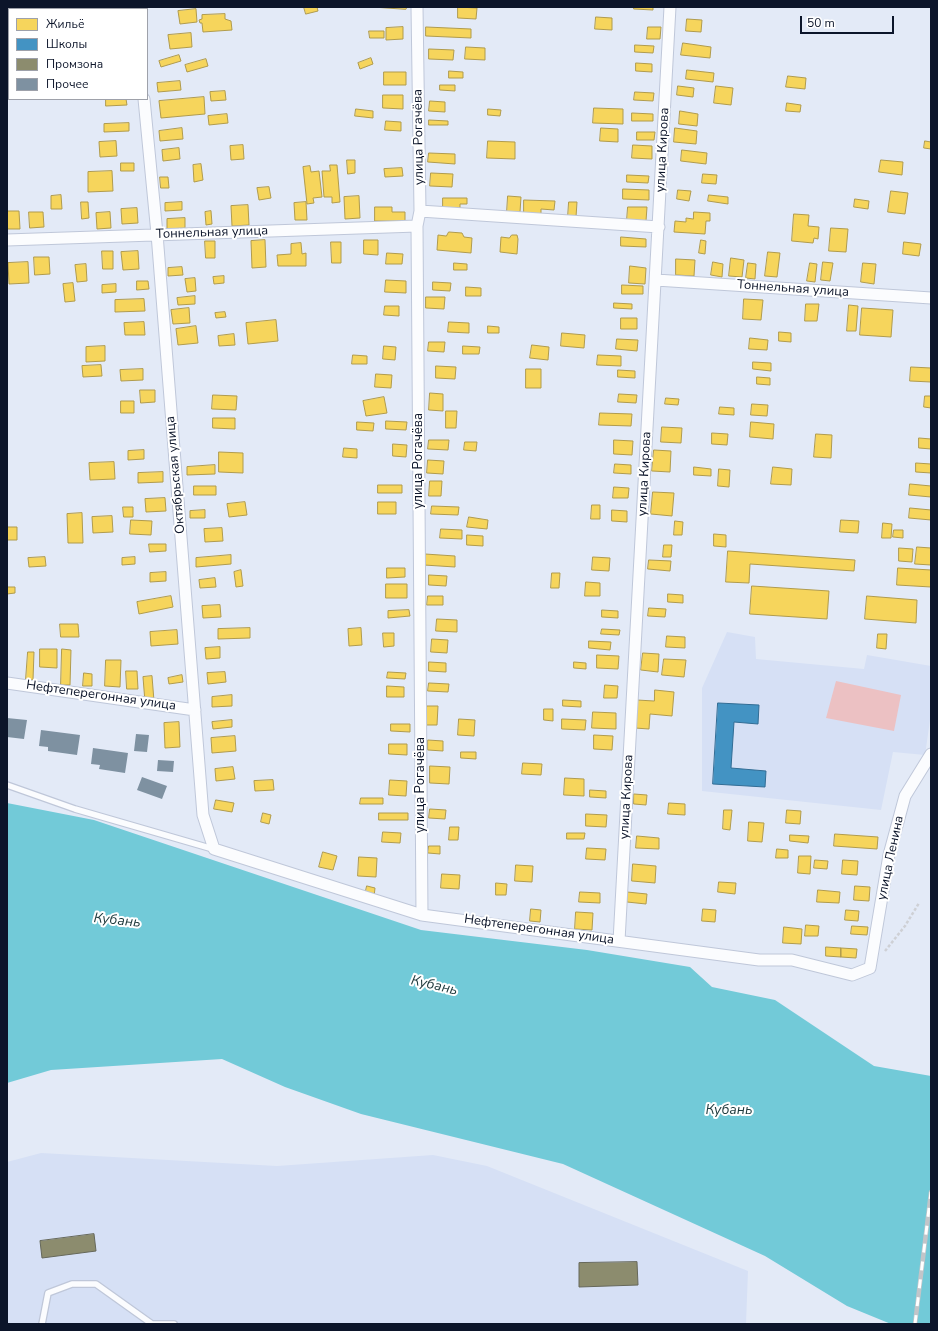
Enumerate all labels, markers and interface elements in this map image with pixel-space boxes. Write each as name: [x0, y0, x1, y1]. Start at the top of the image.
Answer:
legend: [8, 8, 148, 100]
scale bar: [802, 8, 896, 34]
text: 50 m: [807, 15, 835, 31]
text: Жильё: [46, 16, 84, 32]
text: Школы: [46, 36, 87, 52]
text: Промзона: [46, 56, 103, 72]
text: Прочее: [46, 76, 89, 92]
street label: улица Рогачёва: [410, 89, 428, 185]
street label: улица Кирова: [653, 107, 673, 193]
street label: Тоннельная улица: [156, 223, 268, 243]
street label: Тоннельная улица: [737, 277, 849, 301]
street label: улица Рогачёва: [411, 413, 427, 509]
street label: Октябрьская улица: [163, 415, 189, 535]
street label: улица Кирова: [635, 431, 655, 517]
street label: Нефтеперегонная улица: [25, 678, 177, 714]
street label: улица Рогачёва: [413, 737, 429, 833]
street label: улица Кирова: [617, 754, 637, 840]
street label: улица Ленина: [874, 814, 908, 902]
water label: Кубань: [93, 910, 141, 932]
street label: Нефтеперегонная улица: [463, 912, 615, 948]
water label: Кубань: [409, 973, 459, 999]
water label: Кубань: [705, 1103, 753, 1119]

